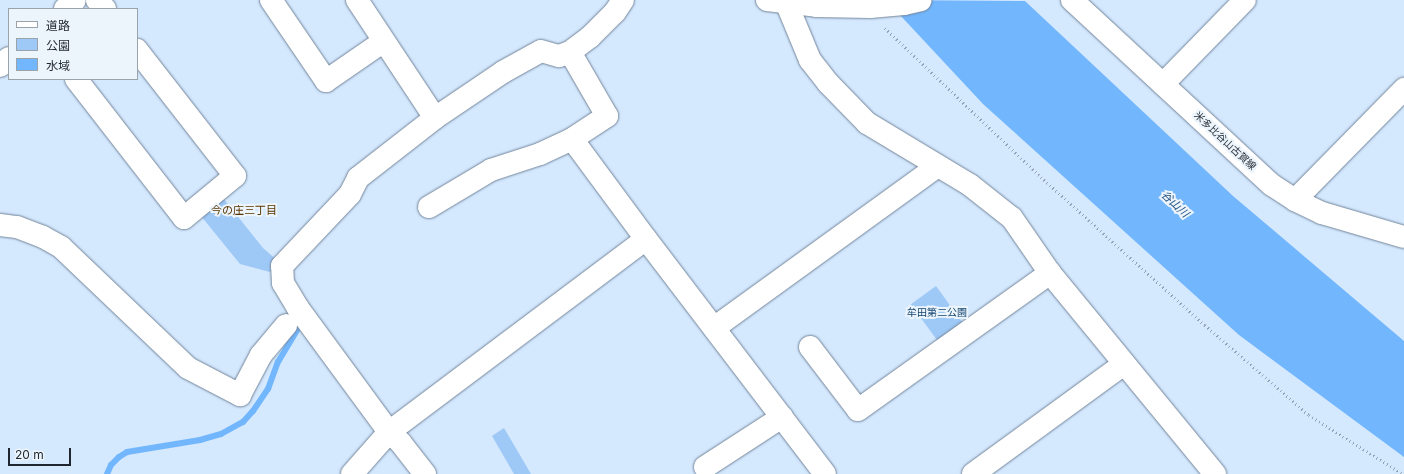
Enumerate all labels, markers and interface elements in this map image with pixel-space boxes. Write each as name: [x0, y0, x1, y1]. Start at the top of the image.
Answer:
legend: [8, 8, 138, 80]
text: 道路: [46, 18, 70, 33]
text: 公園: [46, 38, 70, 53]
text: 水域: [46, 58, 70, 73]
street label: 米多比谷山古賀線: [1192, 109, 1258, 173]
water label: 谷山川: [1158, 188, 1192, 220]
district label: 今の庄三丁目: [211, 203, 277, 217]
park label: 牟田第二公園: [907, 307, 967, 319]
scale bar: [10, 440, 73, 466]
text: 20 m: [15, 447, 44, 462]

